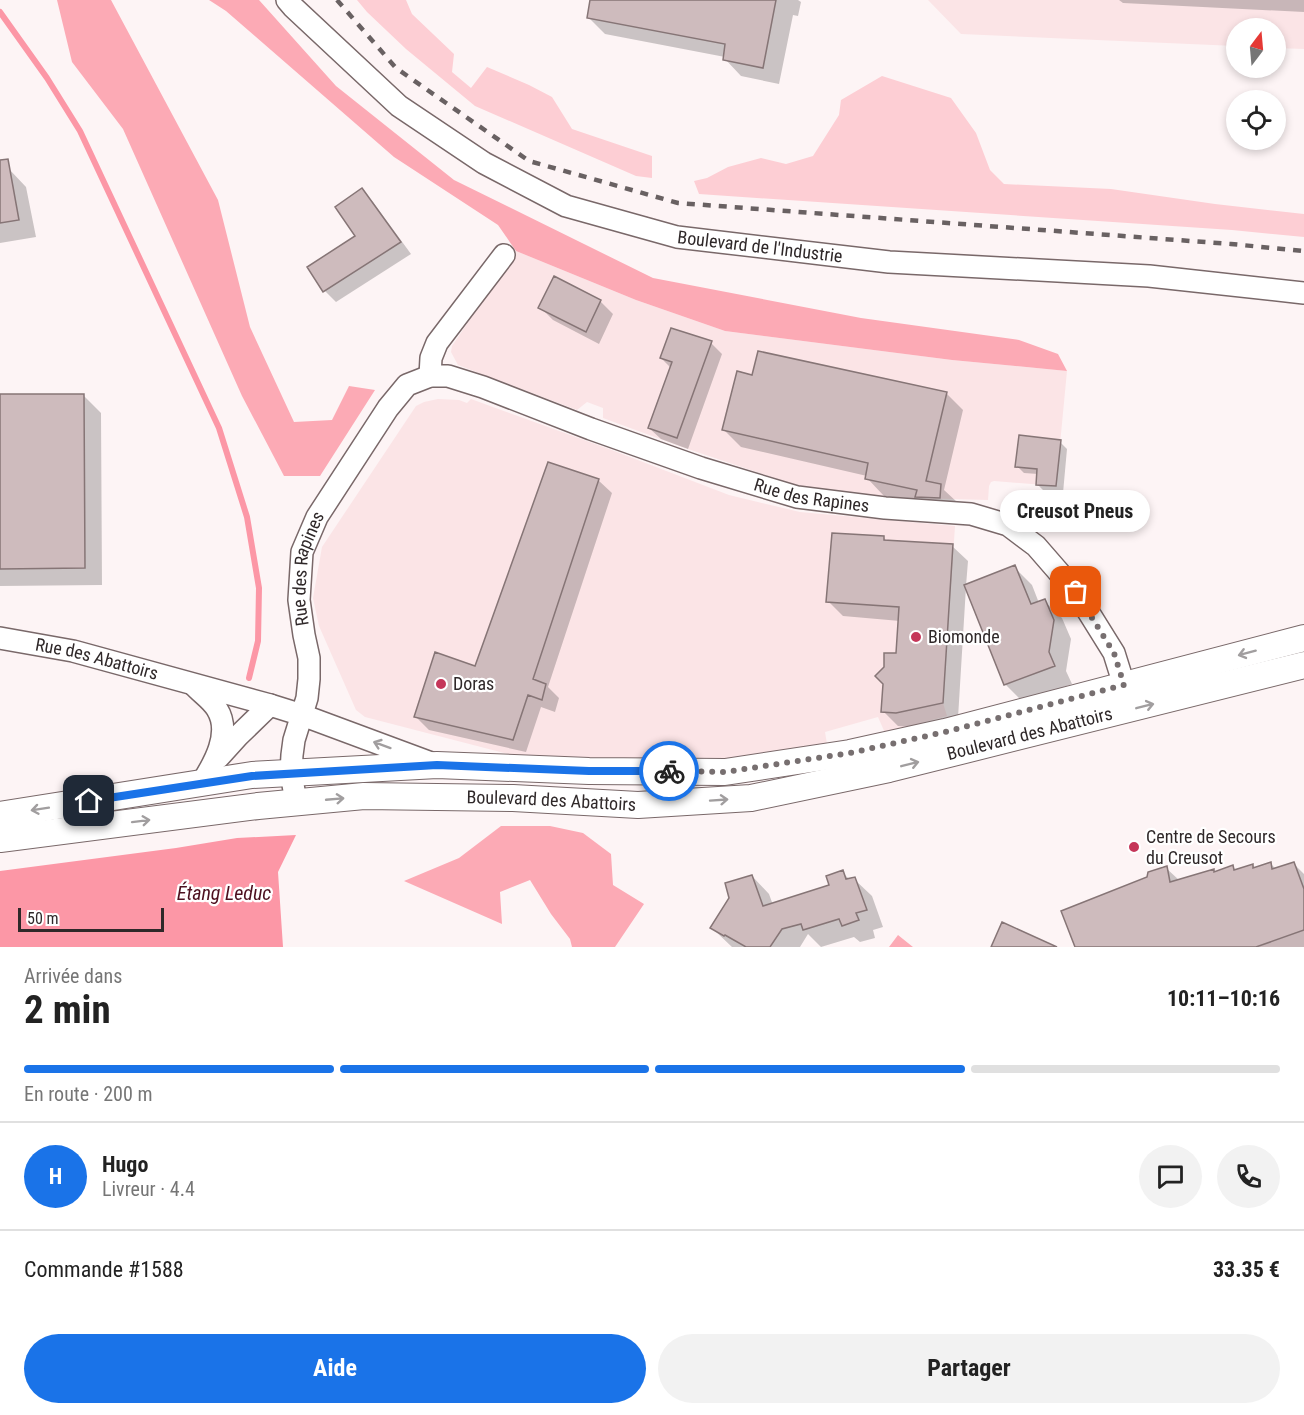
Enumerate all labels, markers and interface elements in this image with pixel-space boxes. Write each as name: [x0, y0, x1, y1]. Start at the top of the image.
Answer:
north arrow: [1226, 18, 1286, 78]
map controls: [1226, 18, 1286, 150]
button: locate: [1226, 90, 1286, 150]
street label: Boulevard de l'Industrie: [676, 226, 844, 266]
street label: Rue des Rapines: [752, 474, 870, 516]
callout: Creusot Pneus: [1001, 490, 1151, 532]
text: Creusot Pneus: [1017, 499, 1133, 523]
street label: Rue des Rapines: [288, 507, 328, 627]
pin: [1050, 566, 1101, 617]
icon: bag: [1059, 575, 1092, 608]
place label: Biomonde: [928, 626, 1000, 647]
marker: Biomonde: [909, 630, 923, 644]
street label: Rue des Abattoirs: [34, 633, 161, 684]
one-way arrow: [1238, 648, 1257, 659]
place label: Doras: [453, 673, 494, 694]
marker: Doras: [434, 677, 448, 691]
one-way arrow: [1135, 699, 1154, 711]
street label: Boulevard des Abattoirs: [945, 702, 1114, 764]
one-way arrow: [373, 738, 392, 749]
courier: [639, 741, 699, 801]
icon: bike: [653, 755, 686, 788]
one-way arrow: [900, 758, 919, 770]
pin: [63, 775, 114, 826]
icon: home: [72, 784, 105, 817]
street label: Boulevard des Abattoirs: [466, 786, 637, 815]
one-way arrow: [325, 793, 345, 804]
one-way arrow: [708, 794, 728, 805]
one-way arrow: [31, 803, 51, 814]
one-way arrow: [131, 815, 151, 826]
place label: Centre de Secours du Creusot: [1146, 826, 1276, 868]
marker: Centre de Secours du Creusot: [1127, 840, 1141, 854]
water label: Étang Leduc: [177, 881, 271, 905]
scale bar: [18, 905, 164, 932]
text: 50 m: [27, 909, 59, 928]
text: Arrivée dans: [24, 964, 122, 988]
text: 10:11–10:16: [1167, 986, 1280, 1011]
text: 2 min: [24, 987, 111, 1033]
text: En route · 200 m: [24, 1082, 152, 1106]
button: chat: [1139, 1145, 1202, 1208]
button: phone: [1217, 1145, 1280, 1208]
text: Hugo: [102, 1152, 148, 1177]
text: H: [49, 1164, 62, 1189]
text: Livreur · 4.4: [102, 1177, 195, 1201]
text: Commande #1588: [24, 1257, 184, 1282]
text: 33.35 €: [1213, 1257, 1280, 1282]
button: Aide: [24, 1334, 646, 1403]
button: Partager: [658, 1334, 1280, 1403]

